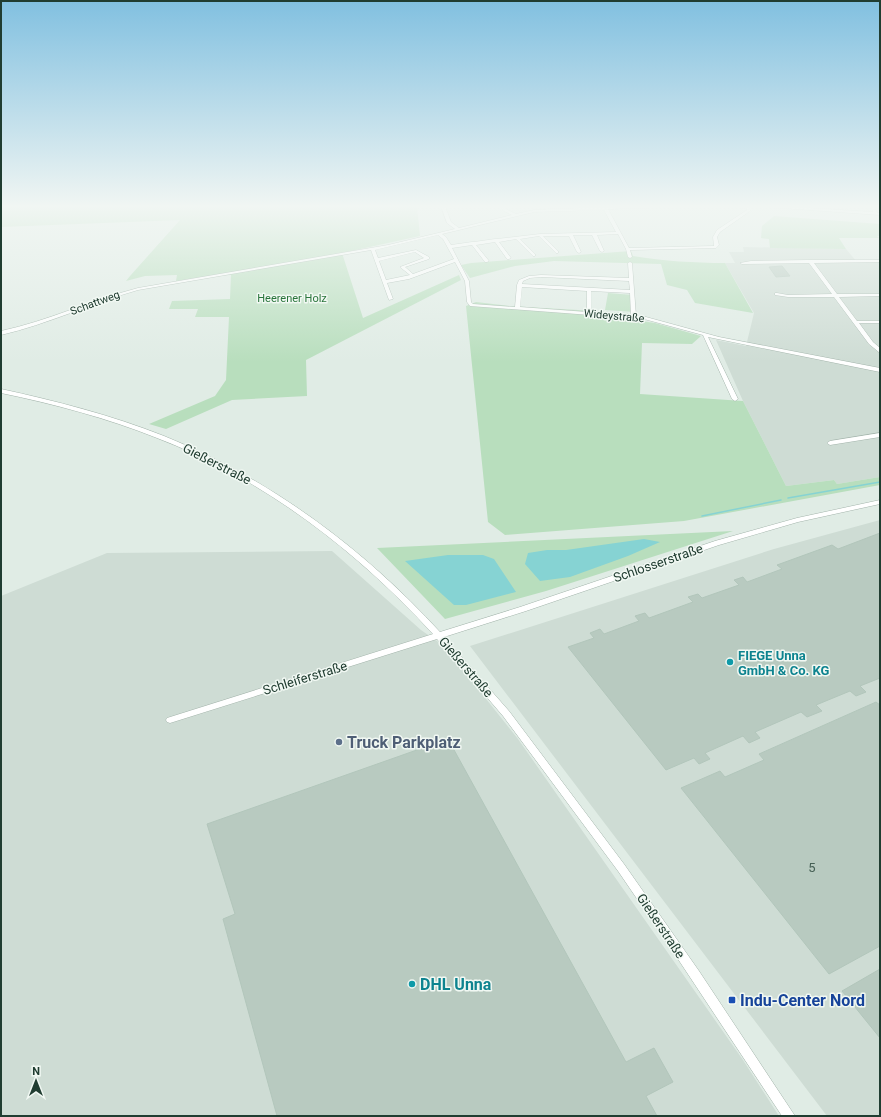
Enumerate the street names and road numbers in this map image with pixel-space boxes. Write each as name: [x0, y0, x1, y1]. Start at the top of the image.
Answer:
street label: Schattweg: [68, 288, 122, 318]
street label: Wideystraße: [583, 307, 645, 325]
street label: Gießerstraße: [180, 440, 254, 488]
street label: Schlosserstraße: [611, 541, 705, 585]
street label: Gießerstraße: [436, 634, 496, 700]
street label: Schleiferstraße: [261, 658, 349, 698]
street label: Gießerstraße: [634, 891, 688, 961]

